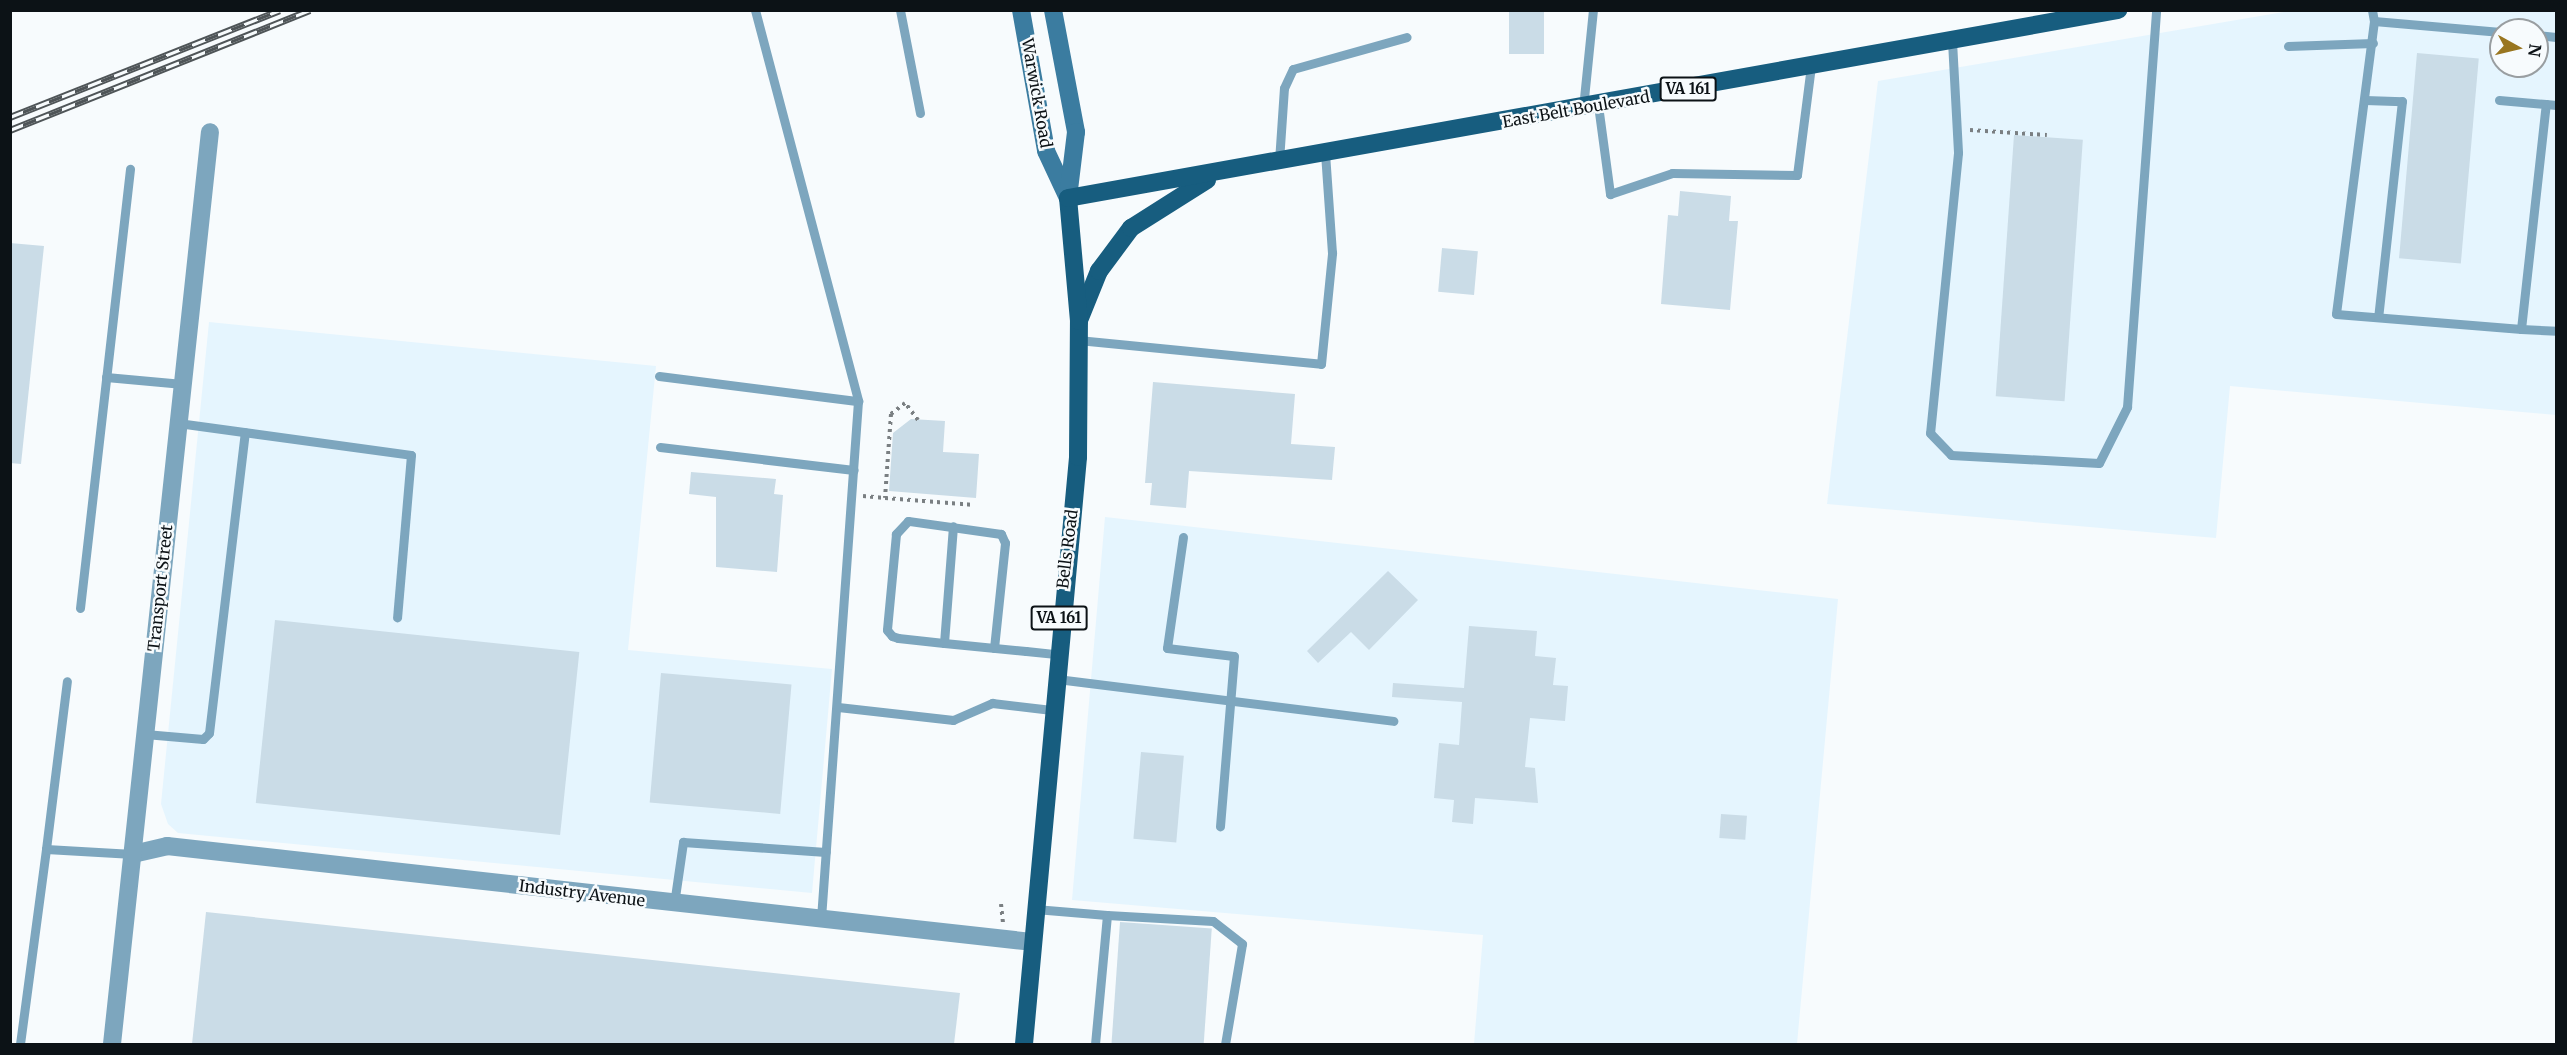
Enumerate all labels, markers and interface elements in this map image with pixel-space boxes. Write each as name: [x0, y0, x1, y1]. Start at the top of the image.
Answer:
north arrow: [2489, 18, 2549, 78]
street label: Warwick Road: [1018, 37, 1056, 149]
text: N: [2524, 43, 2546, 58]
road number: VA 161: [1660, 77, 1716, 101]
street label: East Belt Boulevard: [1501, 87, 1651, 131]
street label: Bells Road: [1053, 508, 1081, 590]
street label: Transport Street: [144, 524, 176, 652]
road number: VA 161: [1030, 606, 1088, 630]
street label: Industry Avenue: [518, 876, 646, 910]

